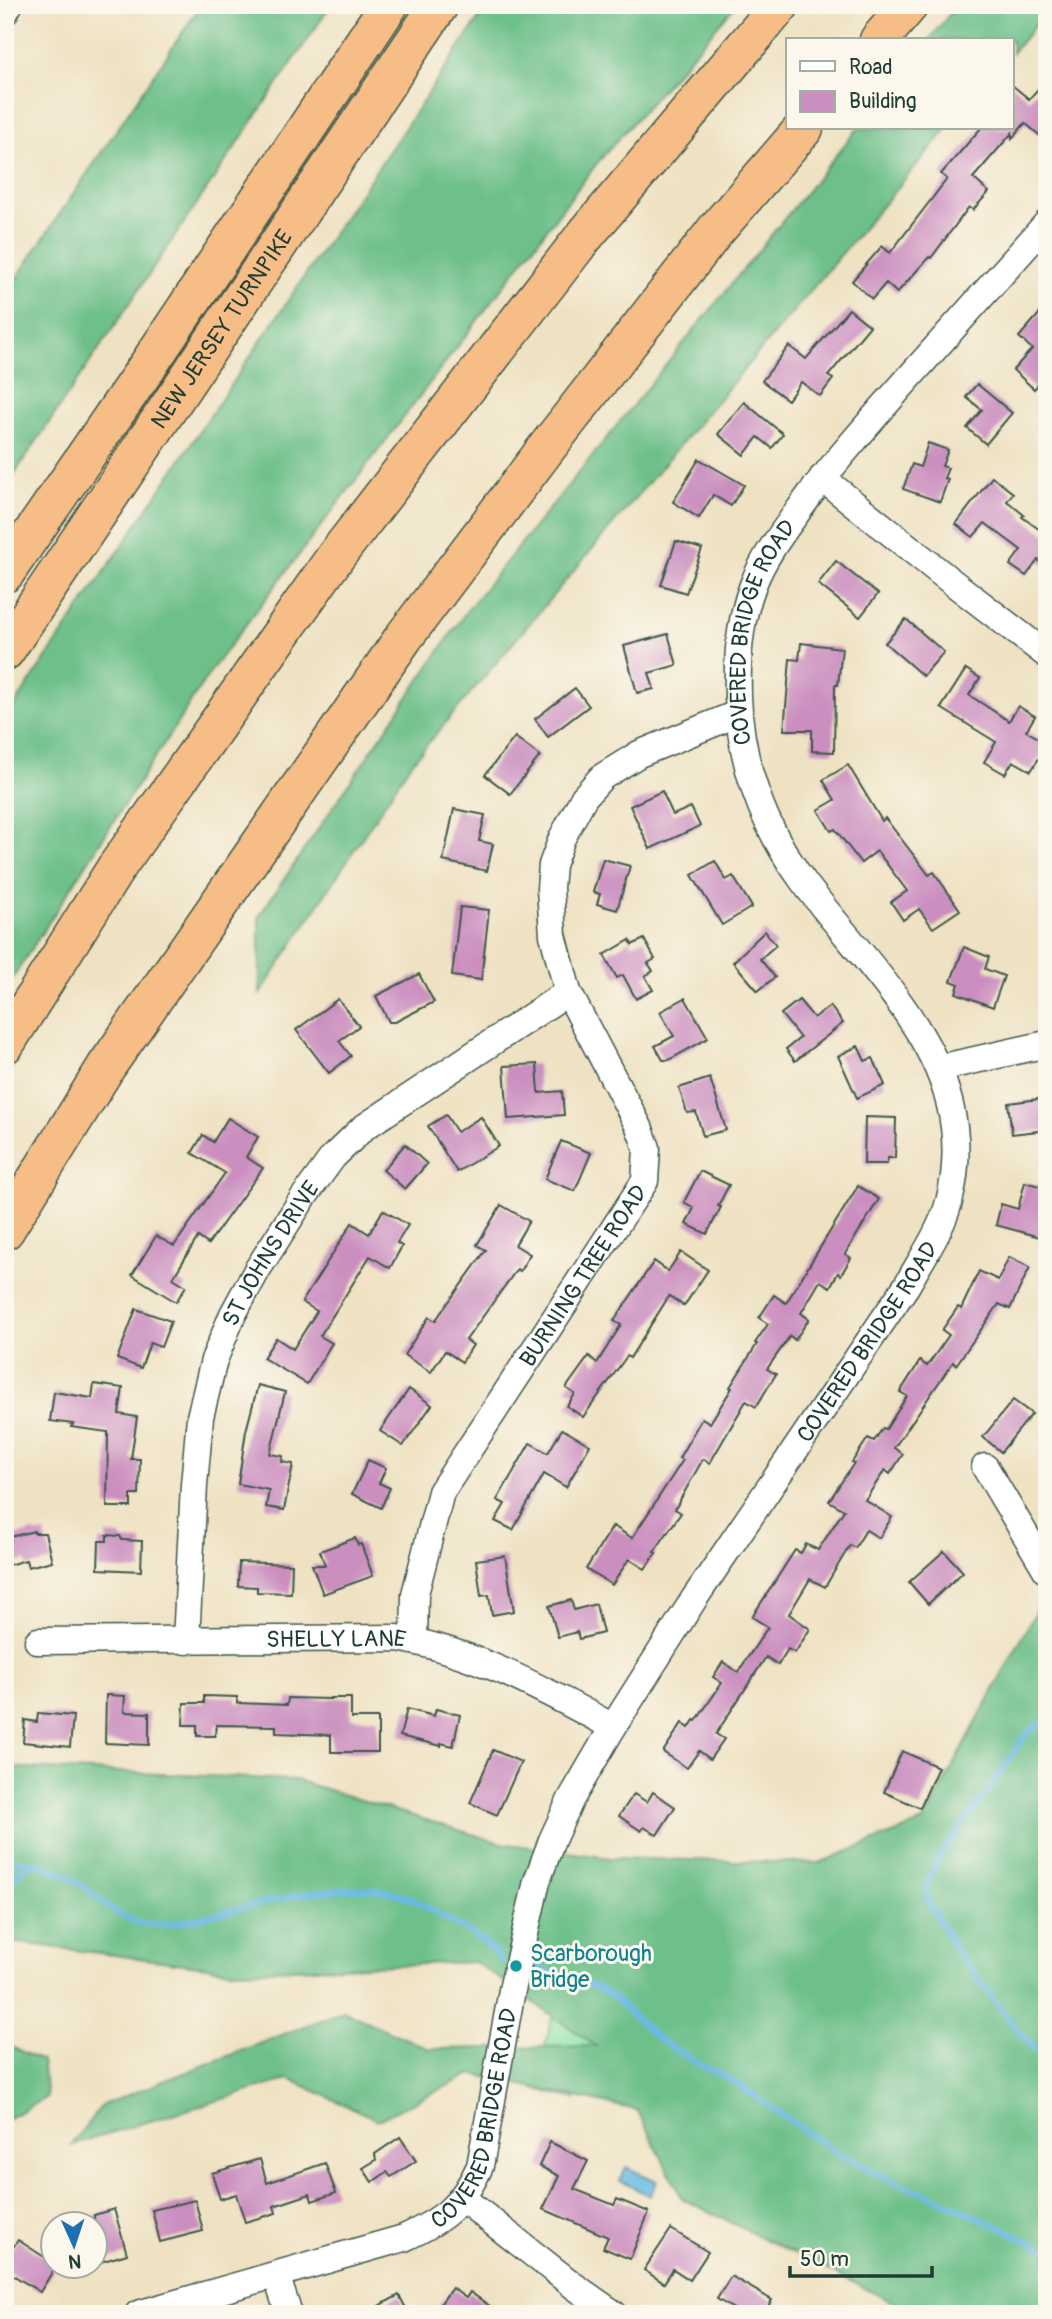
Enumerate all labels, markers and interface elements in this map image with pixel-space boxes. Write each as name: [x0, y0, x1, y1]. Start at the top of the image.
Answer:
legend: [786, 38, 1014, 130]
text: Road: [849, 54, 893, 81]
text: Building: [849, 88, 916, 115]
street label: NEW JERSEY TURNPIKE: [144, 224, 299, 435]
street label: COVERED BRIDGE ROAD: [724, 514, 802, 747]
street label: ST JOHNS DRIVE: [216, 1175, 326, 1330]
street label: BURNING TREE ROAD: [513, 1179, 654, 1372]
street label: COVERED BRIDGE ROAD: [791, 1236, 944, 1448]
street label: SHELLY LANE: [266, 1624, 408, 1654]
place label: Scarborough Bridge: [530, 1939, 652, 1994]
marker: Scarborough Bridge: [508, 1958, 524, 1974]
street label: COVERED BRIDGE ROAD: [425, 2006, 523, 2235]
north arrow: [38, 2210, 108, 2280]
scale bar: [790, 2235, 931, 2279]
text: 50 m: [800, 2246, 849, 2273]
text: N: [68, 2249, 82, 2273]

